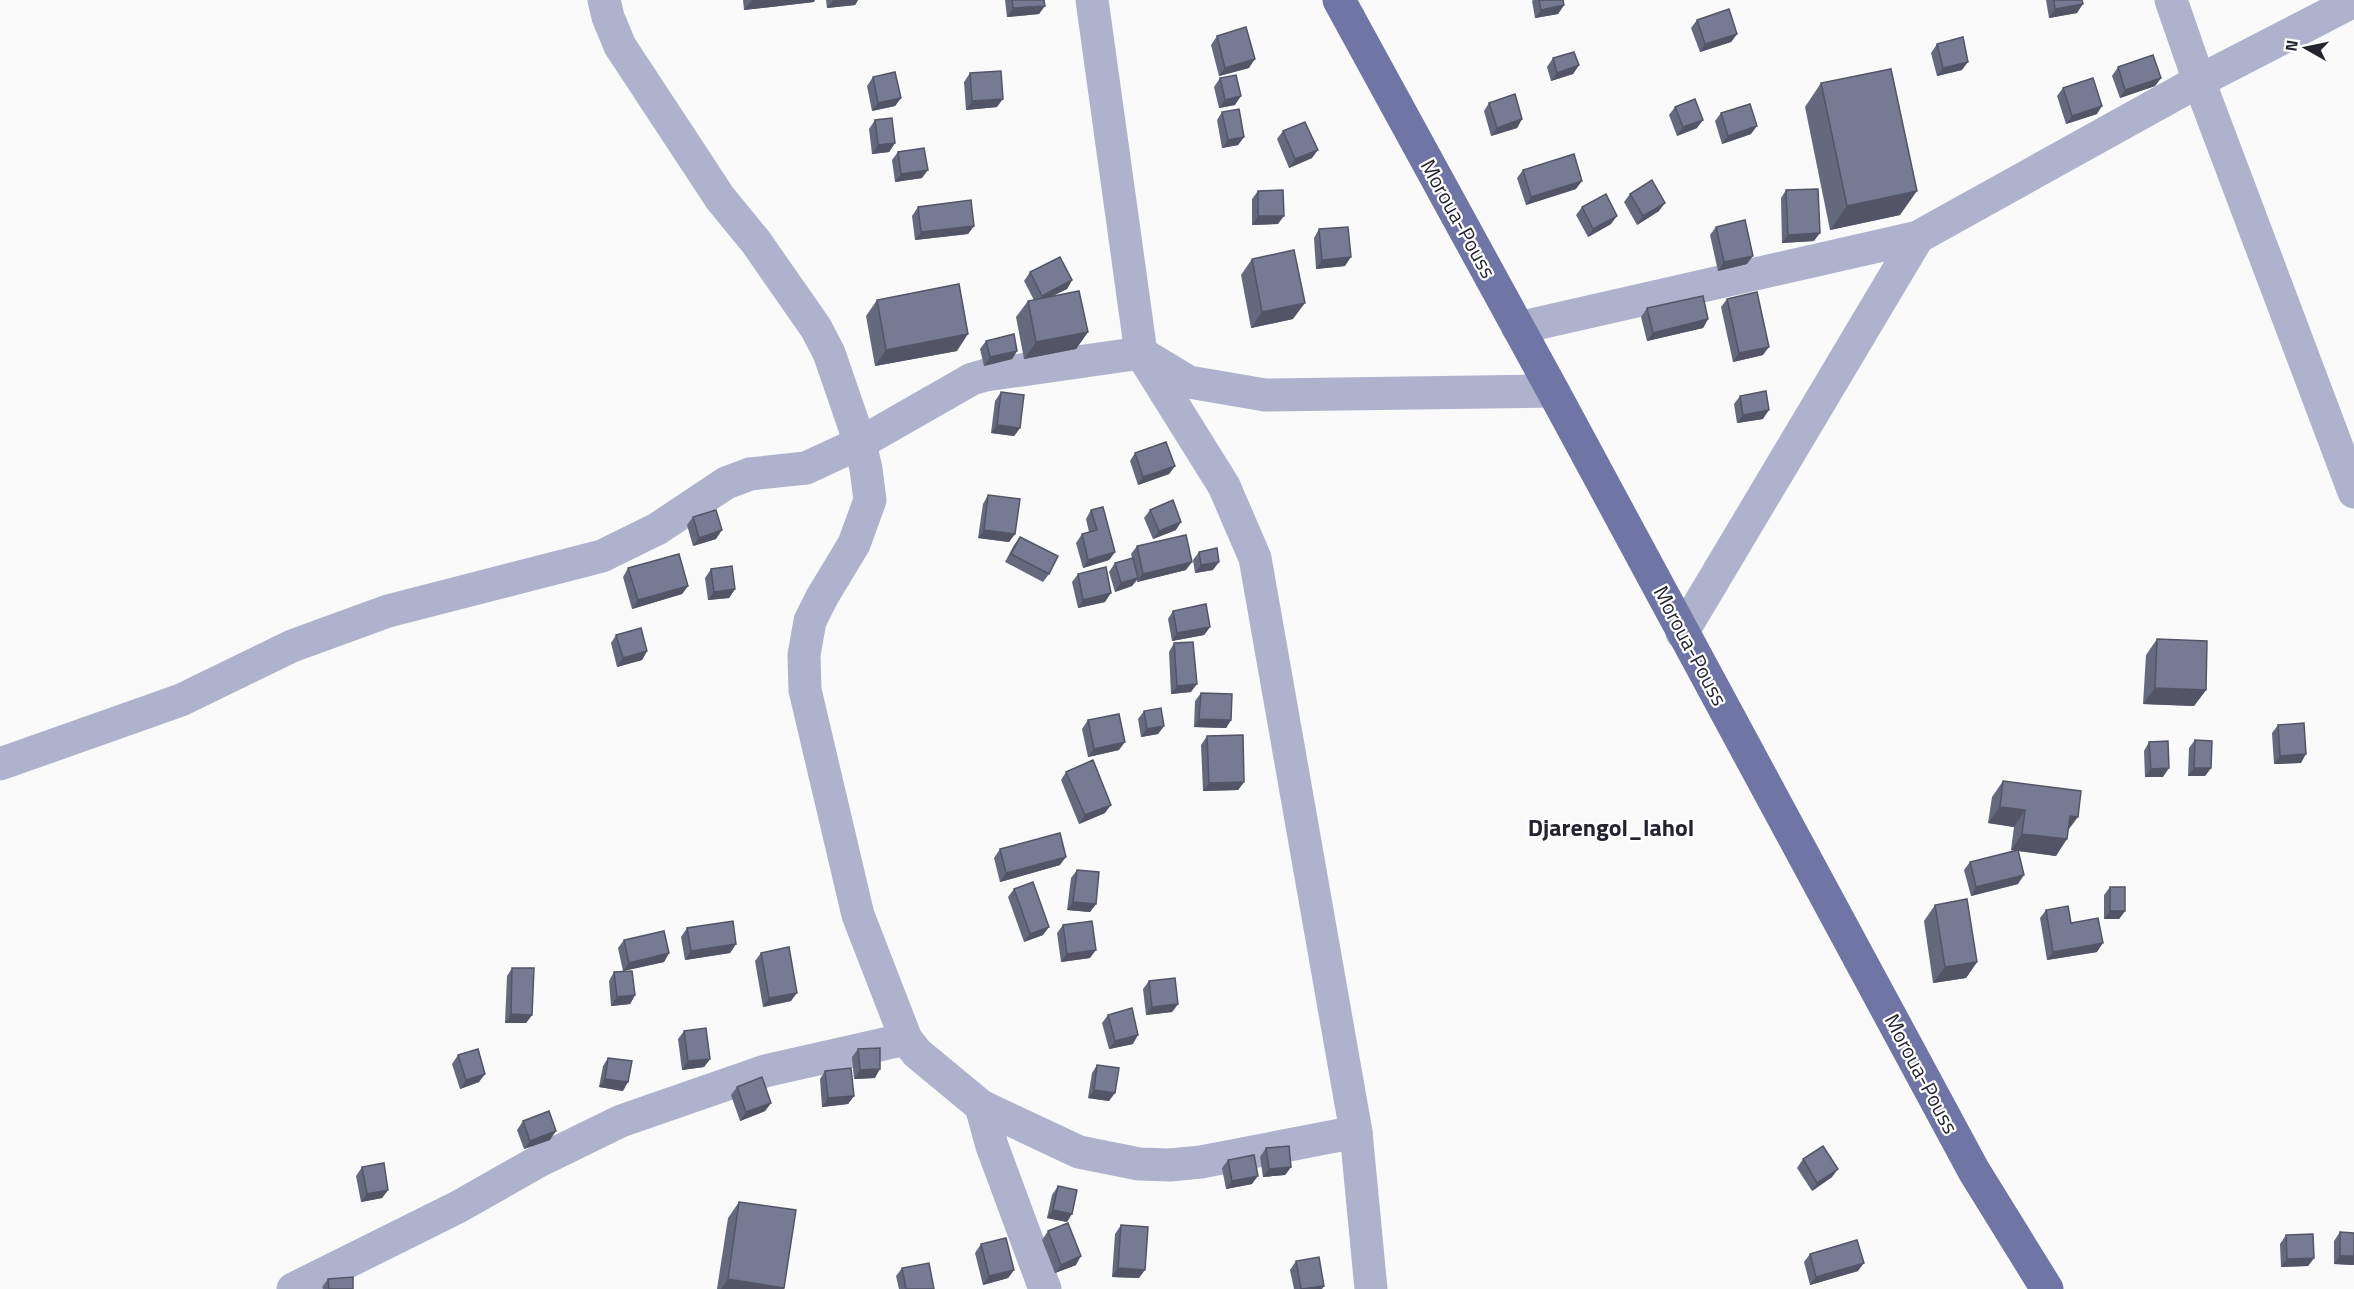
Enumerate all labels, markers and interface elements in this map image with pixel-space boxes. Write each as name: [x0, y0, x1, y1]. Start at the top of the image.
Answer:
north arrow: [2276, 18, 2336, 78]
text: N: [2278, 38, 2304, 53]
street label: Moroua-Pouss: [1413, 153, 1505, 284]
street label: Moroua-Pouss: [1646, 580, 1736, 711]
district label: Djarengol_lahol: [1528, 809, 1694, 845]
street label: Moroua-Pouss: [1877, 1008, 1967, 1139]

